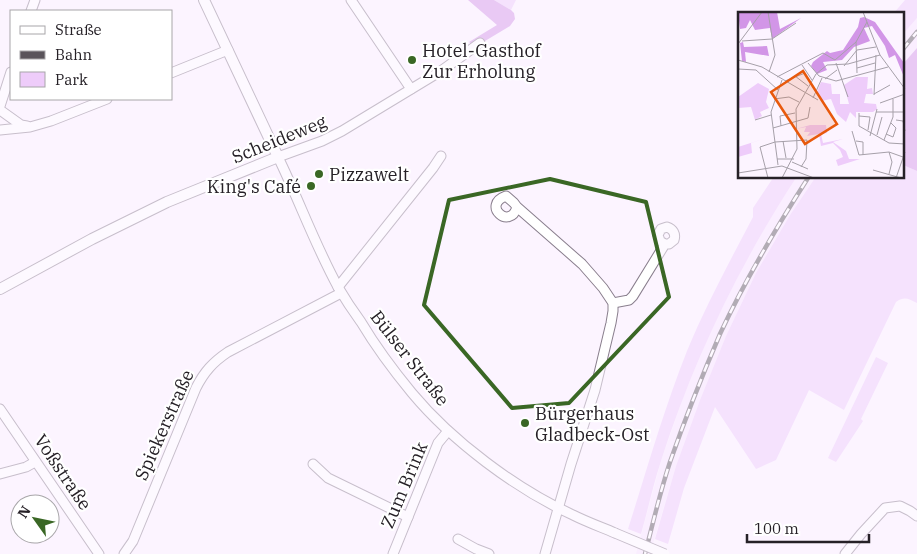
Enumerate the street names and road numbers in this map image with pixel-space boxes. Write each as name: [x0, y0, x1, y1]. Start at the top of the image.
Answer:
street label: Scheideweg: [228, 109, 330, 168]
street label: Bülser Straße: [366, 306, 454, 410]
street label: Spiekerstraße: [129, 366, 199, 484]
street label: Voßstraße: [29, 430, 97, 514]
street label: Zum Brink: [376, 438, 433, 532]

